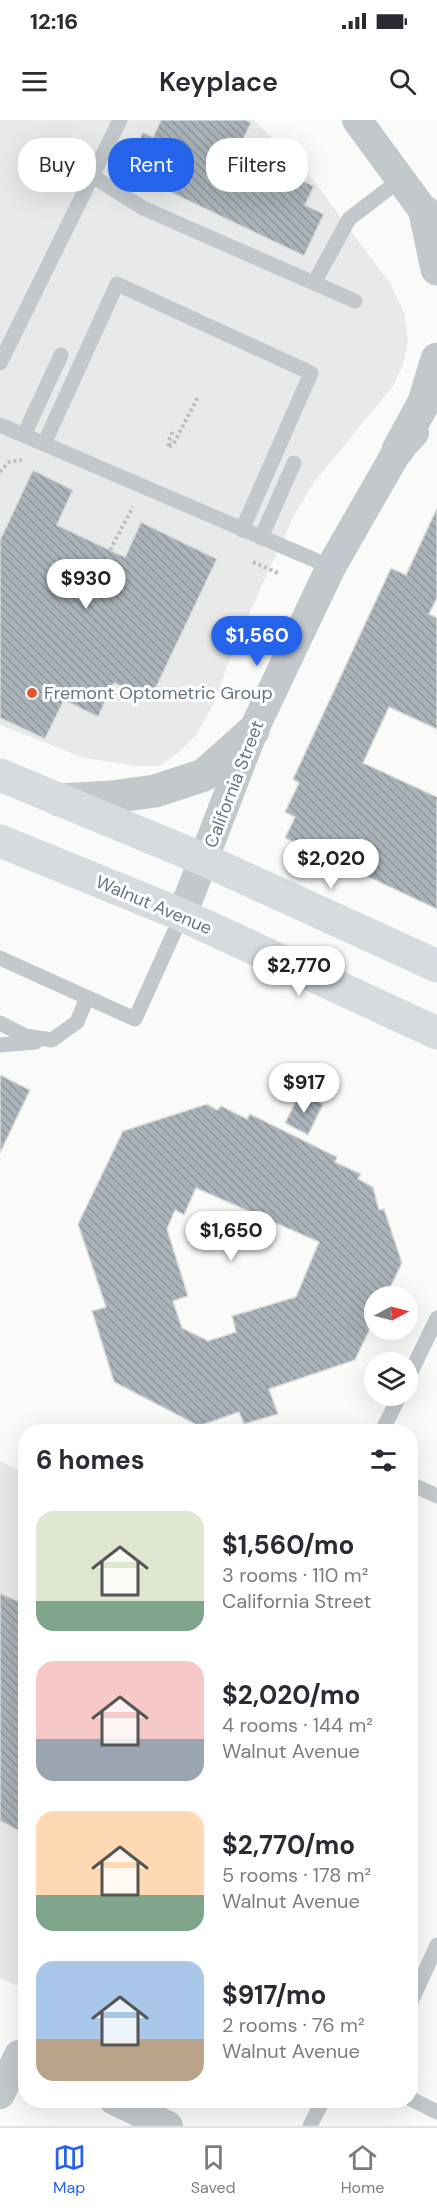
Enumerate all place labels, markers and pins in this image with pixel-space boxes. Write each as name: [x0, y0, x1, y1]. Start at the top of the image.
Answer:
pin: $930: [50, 559, 122, 610]
pin: $1,560: [208, 616, 306, 667]
place label: Fremont Optometric Group: [44, 681, 273, 705]
marker: Fremont Optometric Group: [25, 686, 39, 700]
pin: $2,020: [282, 839, 380, 890]
pin: $2,770: [250, 946, 348, 997]
pin: $917: [268, 1063, 340, 1114]
pin: $1,650: [182, 1211, 280, 1262]

